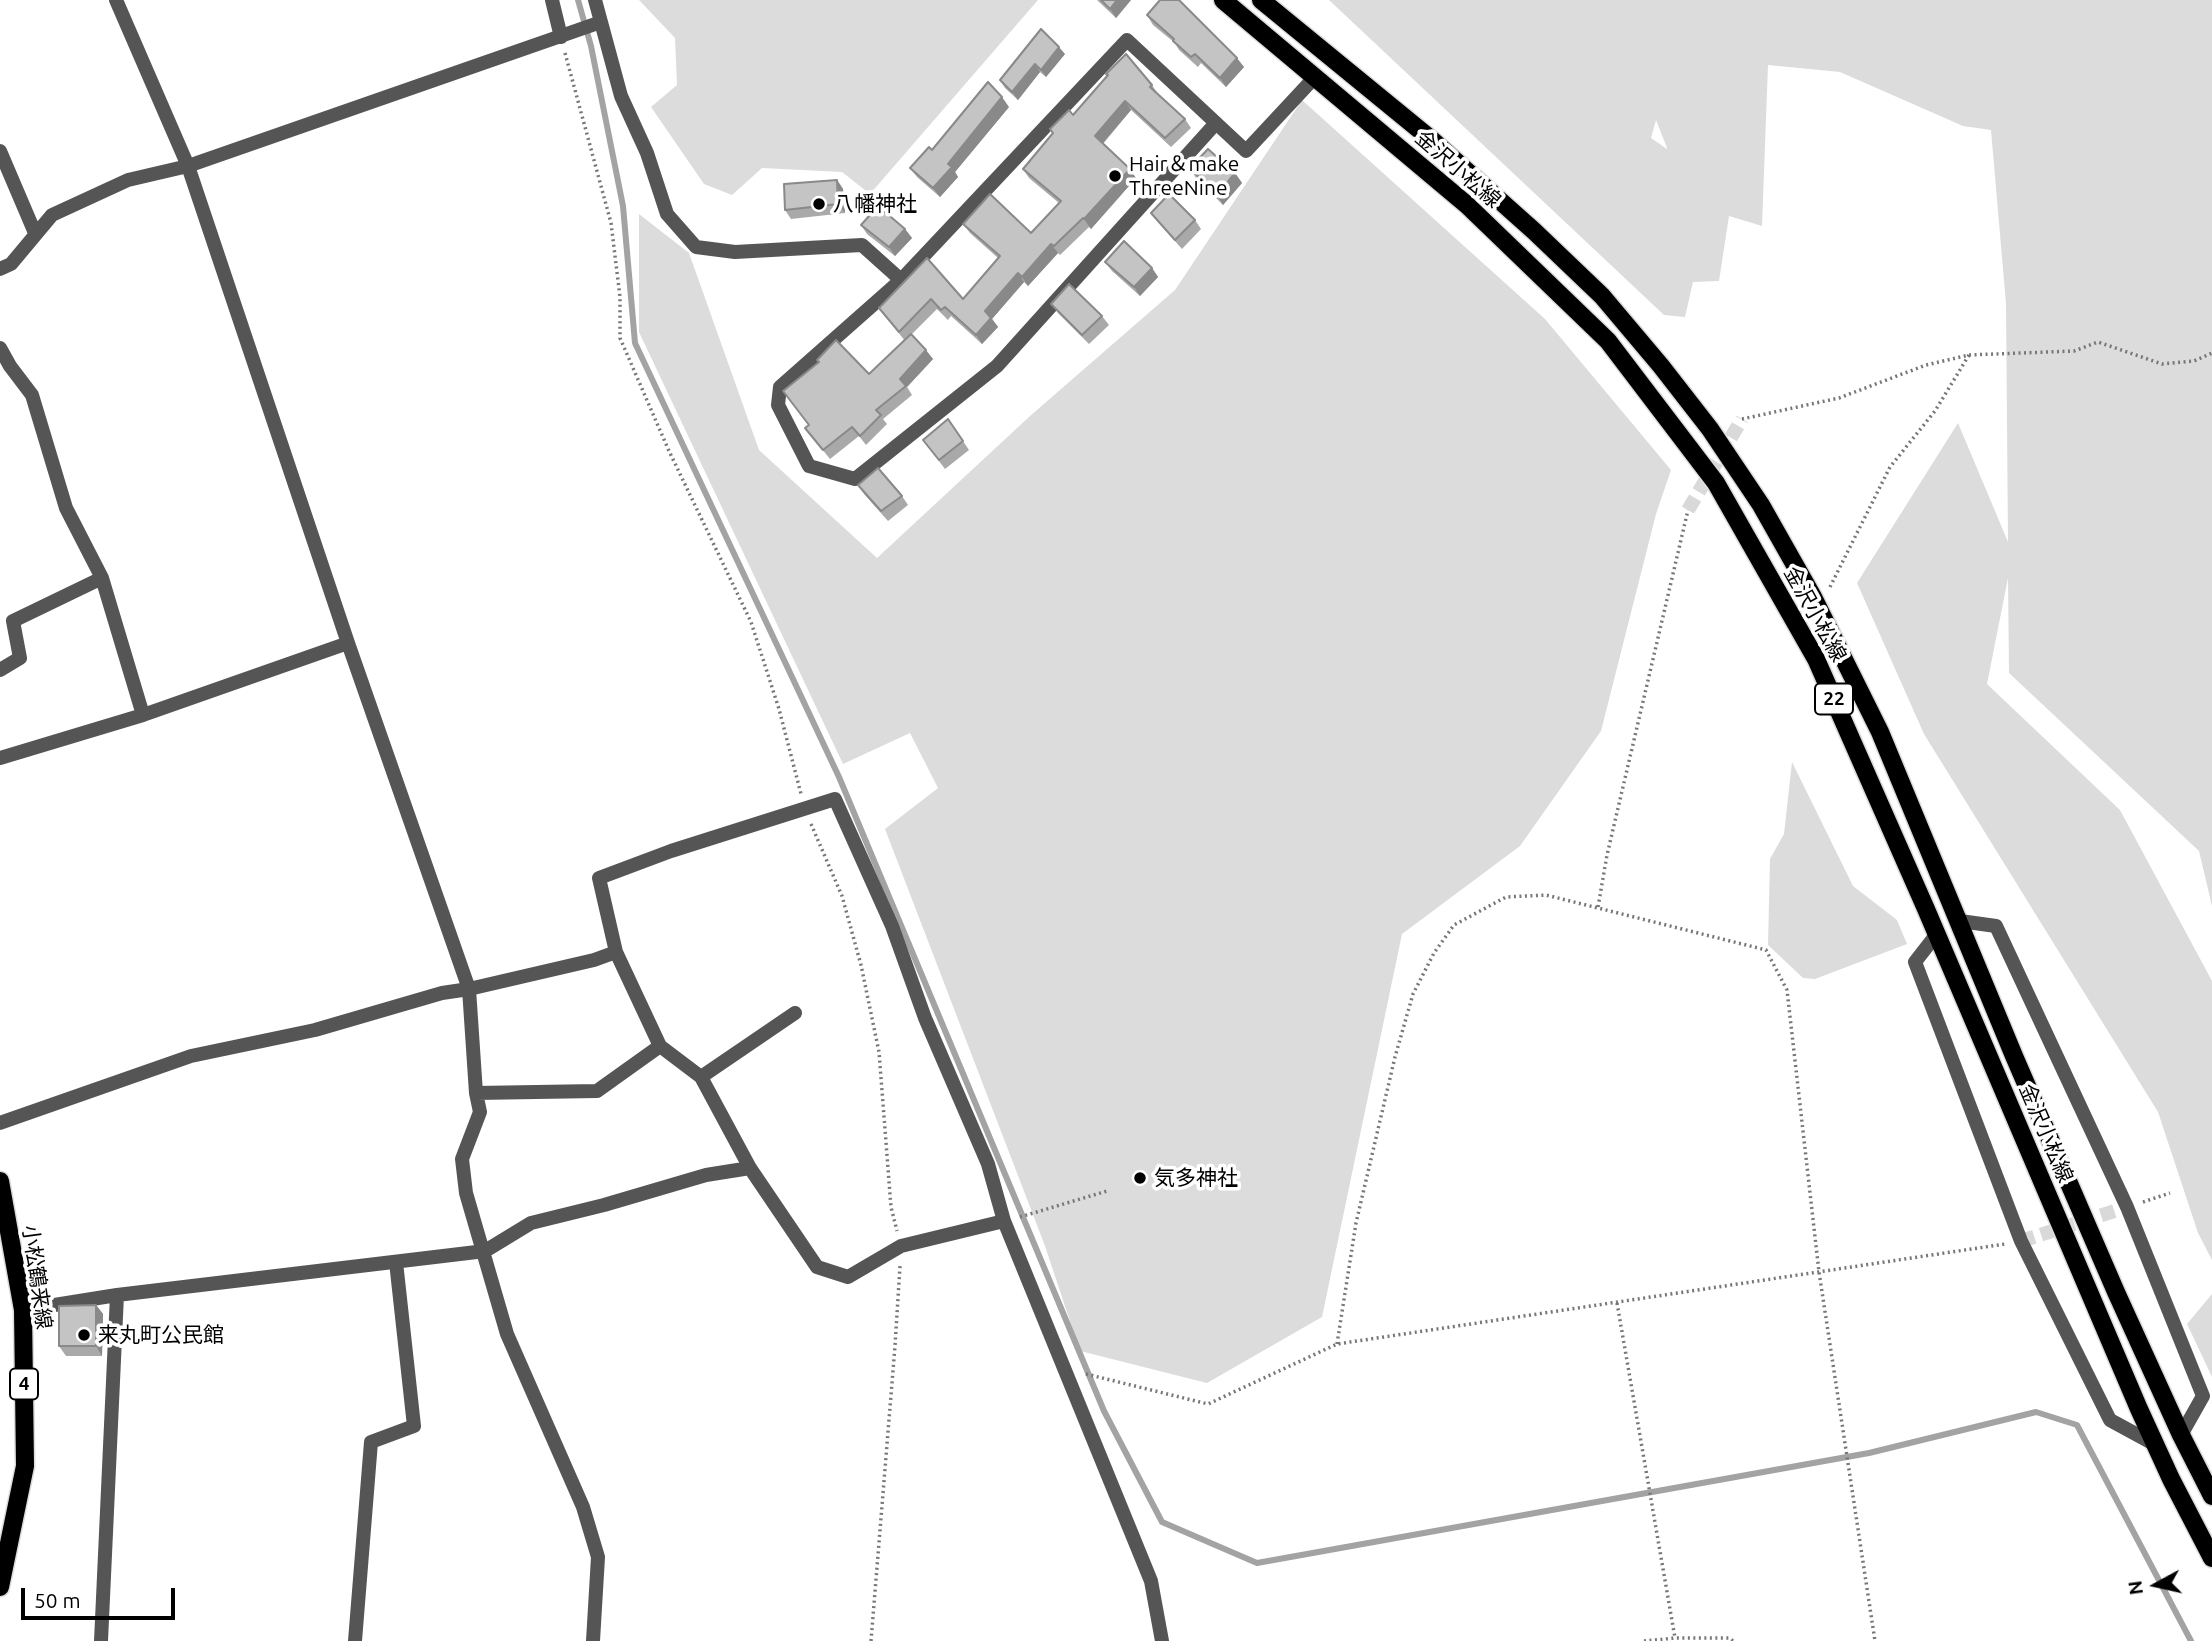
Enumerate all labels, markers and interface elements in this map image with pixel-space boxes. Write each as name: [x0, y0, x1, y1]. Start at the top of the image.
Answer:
street label: 金沢小松線: [1410, 125, 1506, 213]
place label: Hair＆make ThreeNine: [1129, 151, 1239, 201]
marker: Hair＆make ThreeNine: [1107, 168, 1123, 184]
place label: 八幡神社: [833, 191, 917, 217]
marker: 八幡神社: [811, 196, 827, 212]
street label: 金沢小松線: [1779, 562, 1851, 666]
road number: 22: [1815, 684, 1853, 714]
street label: 金沢小松線: [2014, 1080, 2078, 1186]
place label: 気多神社: [1154, 1165, 1238, 1191]
marker: 気多神社: [1132, 1170, 1148, 1186]
street label: 小松鶴来線: [17, 1223, 57, 1331]
place label: 来丸町公民館: [98, 1322, 224, 1348]
marker: 来丸町公民館: [76, 1327, 92, 1343]
road number: 4: [10, 1368, 38, 1400]
north arrow: [2121, 1550, 2191, 1620]
scale bar: [24, 1574, 178, 1618]
text: N: [2123, 1579, 2147, 1596]
text: 50 m: [34, 1588, 81, 1612]

